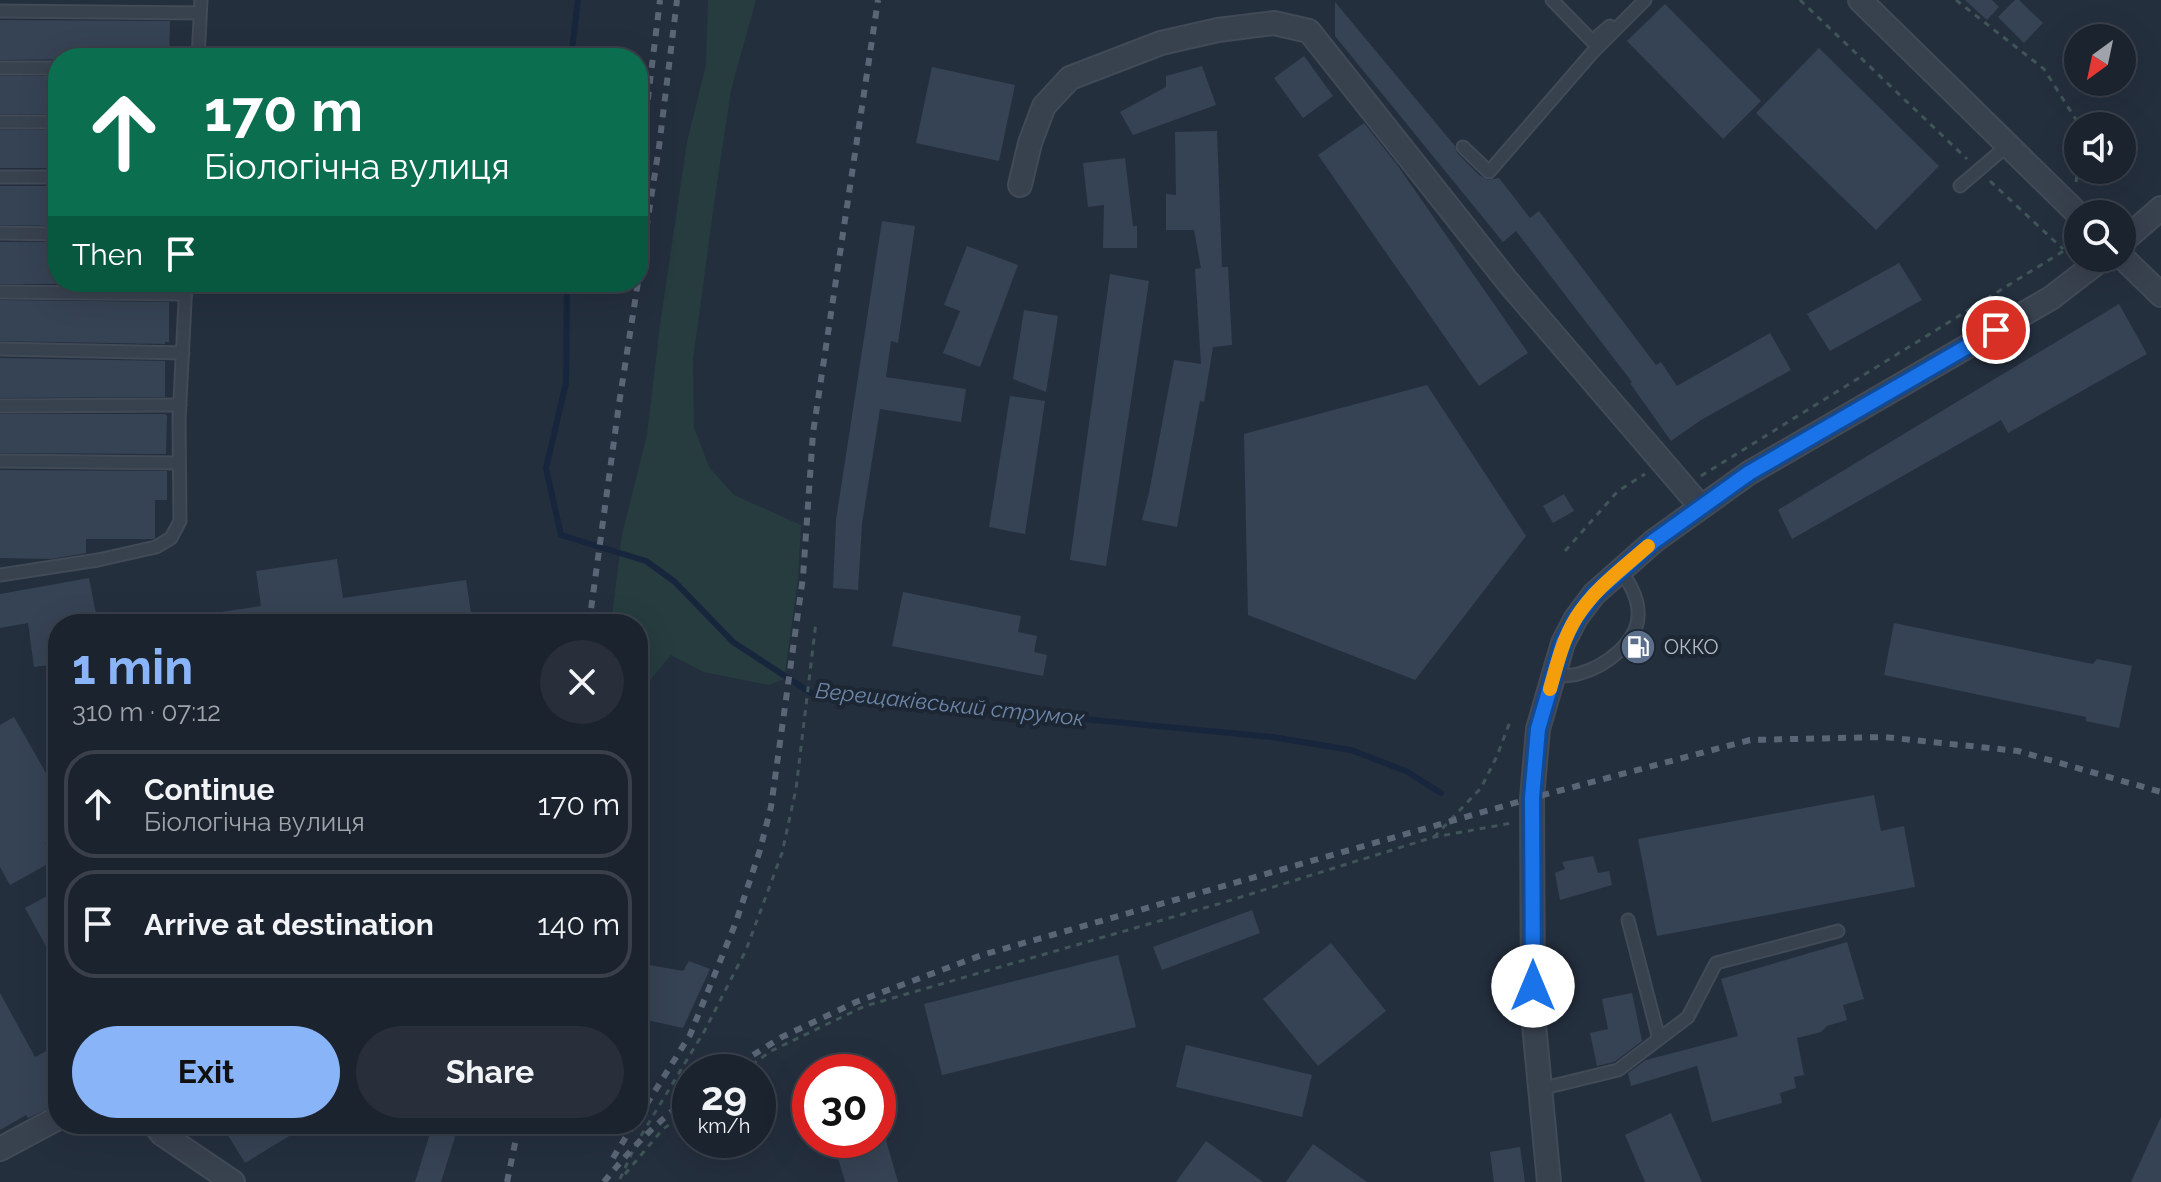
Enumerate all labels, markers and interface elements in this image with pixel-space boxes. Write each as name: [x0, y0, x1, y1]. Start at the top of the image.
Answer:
north arrow: [2064, 24, 2136, 96]
map controls: [2064, 24, 2136, 272]
text: 170 m: [204, 78, 363, 144]
icon: ahead: [72, 80, 176, 184]
button: sound: [2064, 112, 2136, 184]
text: Біологічна вулиця: [204, 145, 510, 187]
button: search: [2064, 200, 2136, 272]
icon: arrive: [159, 232, 203, 276]
text: Then: [72, 237, 143, 272]
pin: [1962, 296, 2030, 364]
icon: arrive: [1974, 308, 2018, 352]
fuel station icon: ОККО: [1619, 628, 1657, 666]
place label: ОККО: [1664, 635, 1719, 659]
text: 1 min: [72, 639, 193, 695]
button: close: [540, 640, 624, 724]
water label: Верещаківський струмок: [814, 677, 1086, 731]
text: 310 m · 07:12: [72, 697, 221, 727]
text: Continue: [144, 772, 275, 807]
icon: ahead: [76, 782, 120, 826]
text: 170 m: [538, 787, 620, 822]
text: Біологічна вулиця: [144, 807, 365, 837]
icon: arrive: [76, 902, 120, 946]
text: Arrive at destination: [144, 907, 434, 942]
text: 140 m: [537, 907, 620, 942]
position arrow: [1491, 944, 1575, 1028]
button: Exit: [72, 1026, 340, 1118]
button: Share: [356, 1026, 624, 1118]
speed limit sign: 30: [792, 1054, 896, 1158]
text: 29: [701, 1072, 747, 1119]
text: km/h: [698, 1114, 750, 1138]

